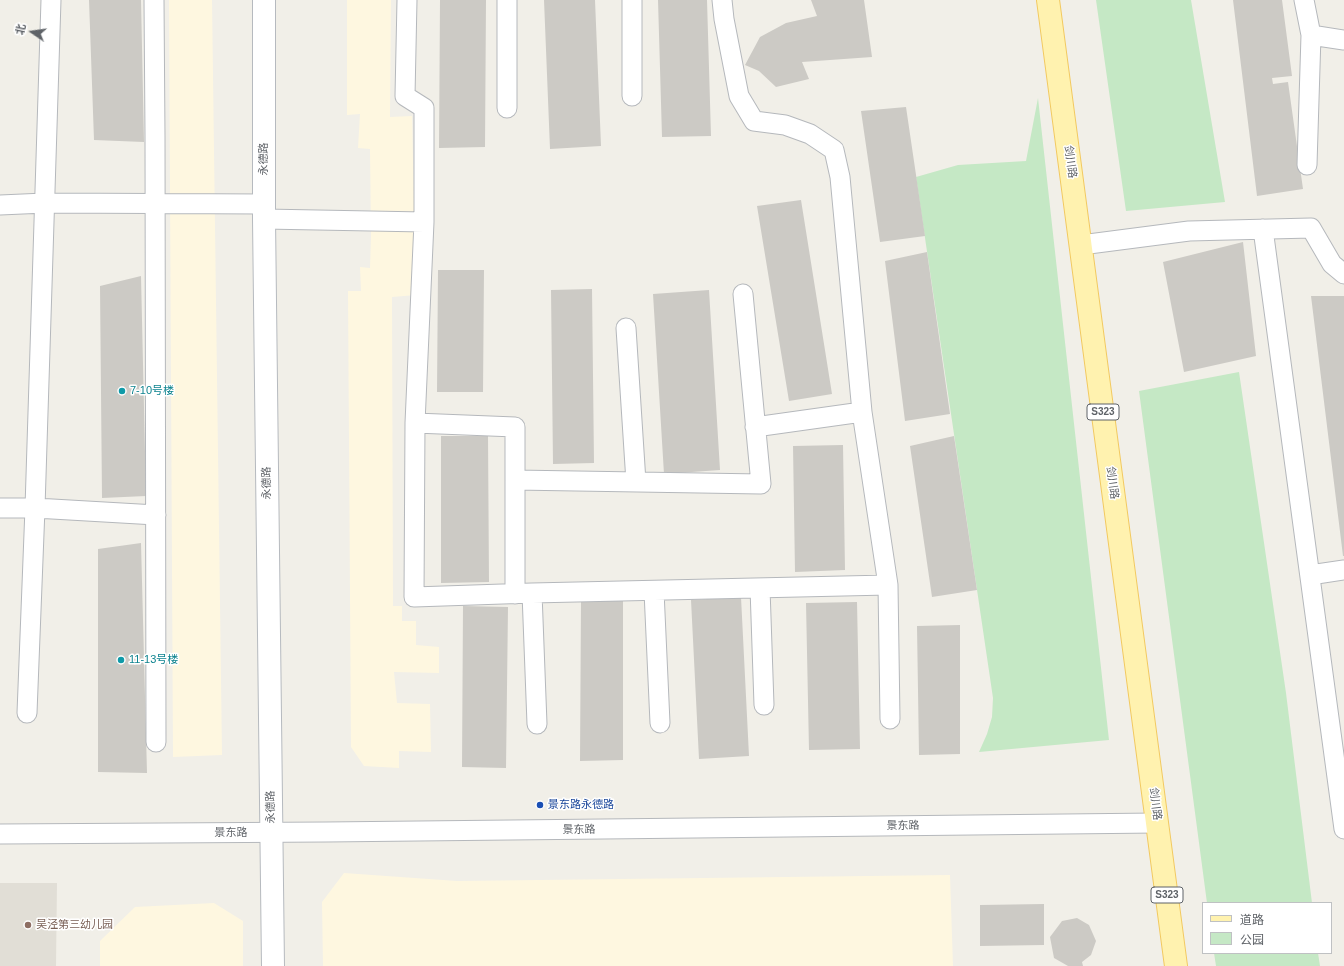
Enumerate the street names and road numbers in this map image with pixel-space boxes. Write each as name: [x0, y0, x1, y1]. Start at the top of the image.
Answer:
street label: 永德路: [257, 143, 271, 175]
street label: 剑川路: [1061, 145, 1079, 179]
road number: S323: [1087, 404, 1119, 420]
street label: 永德路: [260, 466, 274, 500]
street label: 剑川路: [1103, 466, 1121, 500]
street label: 剑川路: [1146, 787, 1164, 821]
street label: 永德路: [264, 790, 278, 824]
street label: 景东路: [886, 819, 920, 833]
street label: 景东路: [562, 823, 596, 837]
street label: 景东路: [215, 826, 247, 840]
road number: S323: [1151, 887, 1183, 903]

